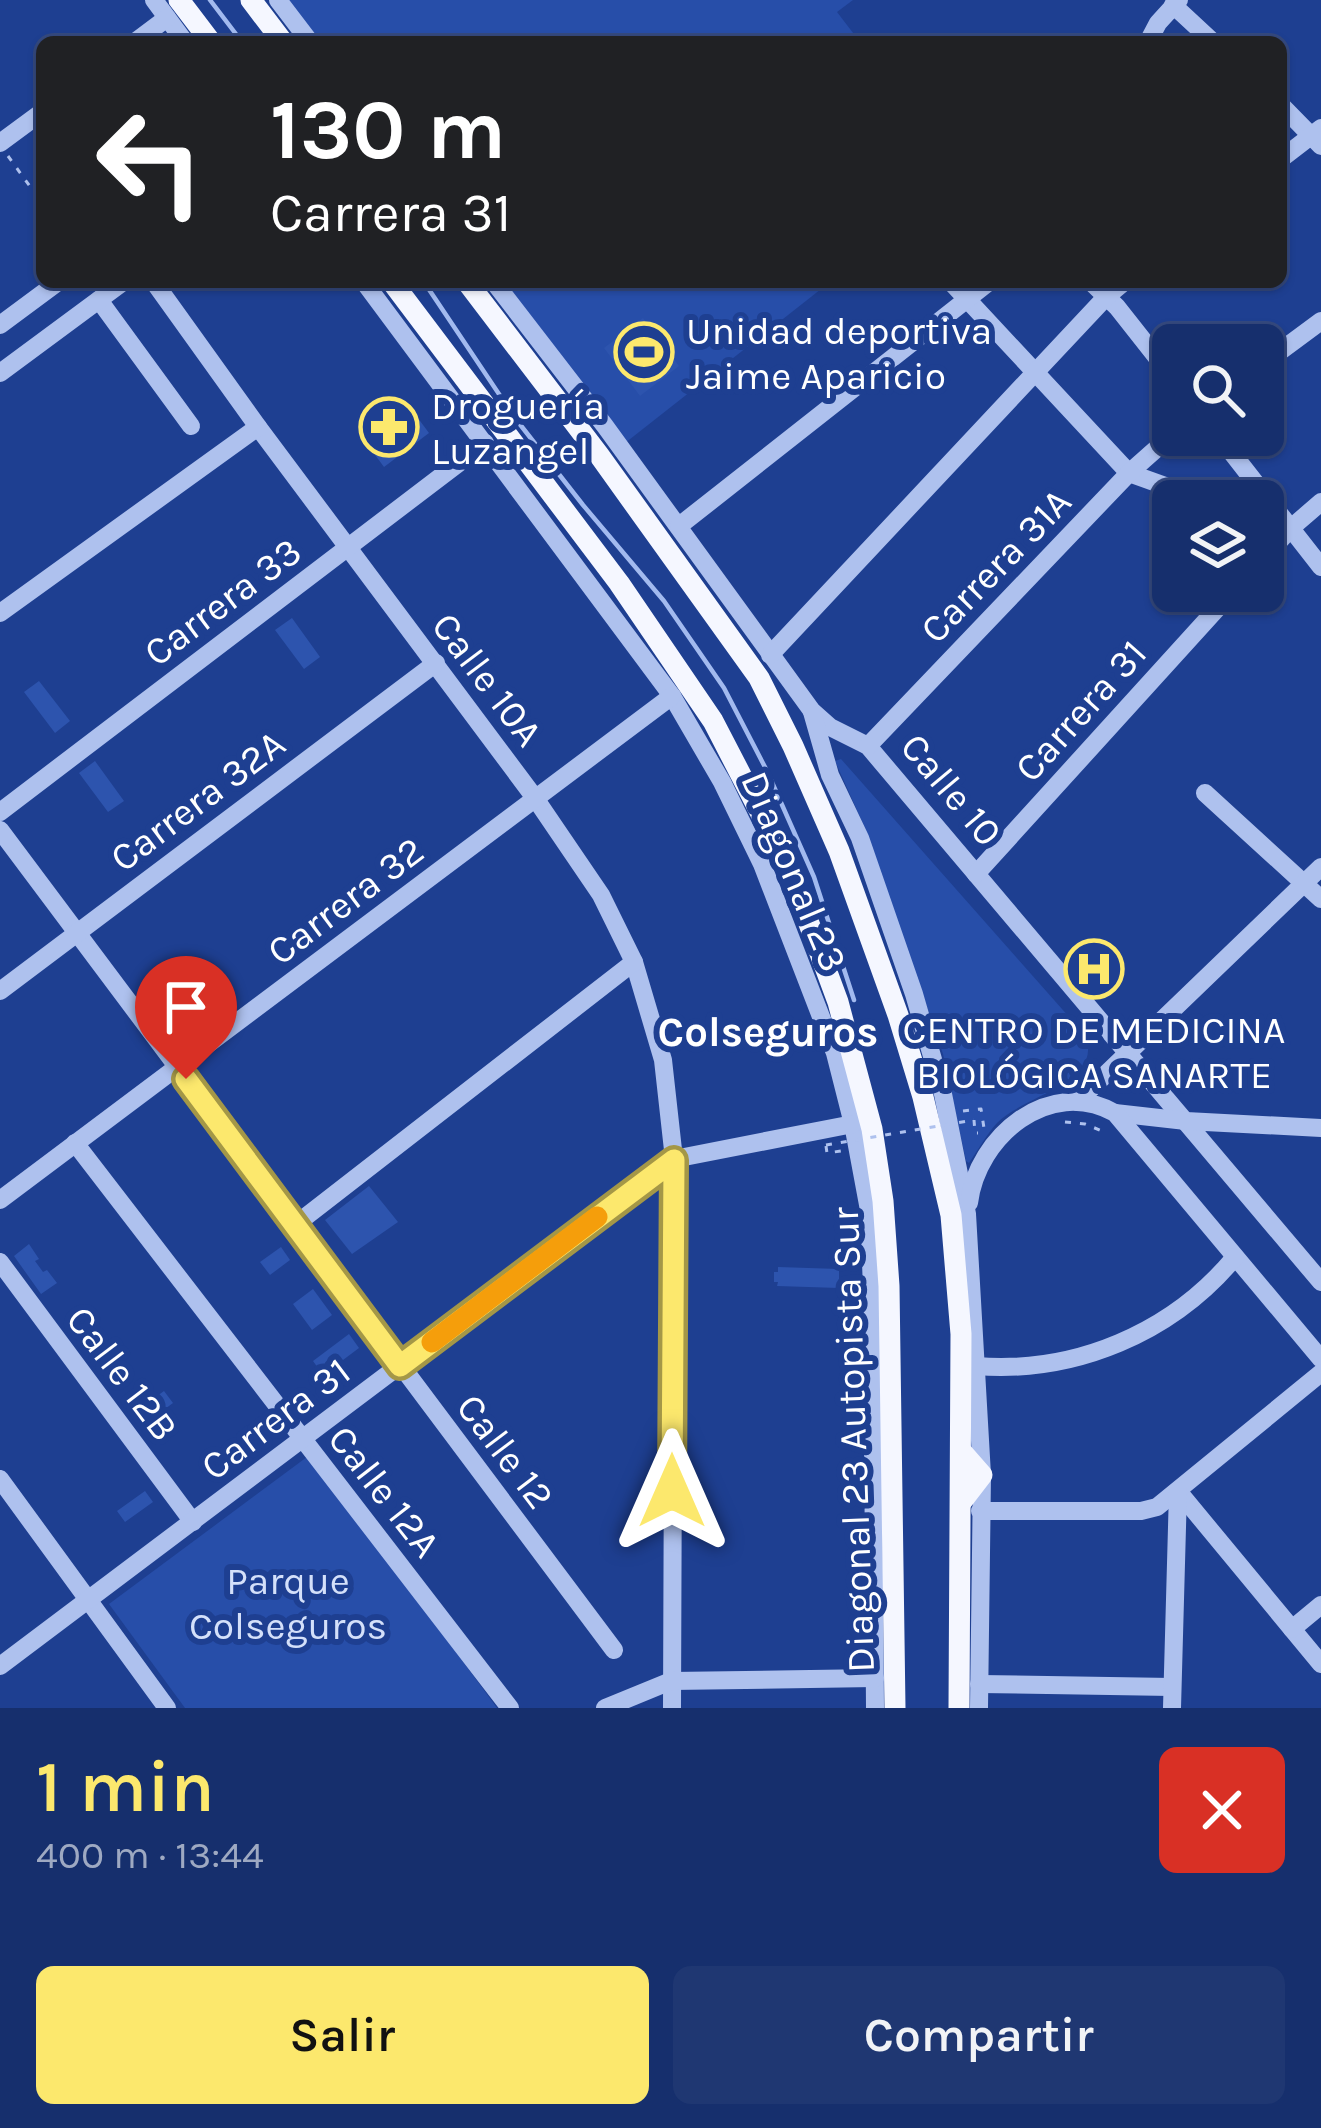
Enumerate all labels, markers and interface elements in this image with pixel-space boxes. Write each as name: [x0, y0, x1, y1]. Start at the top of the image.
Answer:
text: 130 m: [270, 81, 506, 179]
icon: left: [72, 84, 228, 240]
text: Carrera 31: [270, 181, 511, 245]
place label: Unidad deportiva Jaime Aparicio: [686, 308, 992, 399]
sports icon: Unidad deportiva Jaime Aparicio: [613, 321, 675, 383]
map controls: [1152, 324, 1284, 612]
button: search: [1152, 324, 1284, 456]
place label: Droguería Luzangel: [431, 383, 605, 474]
pharmacy icon: Droguería Luzangel: [358, 396, 420, 458]
street label: Carrera 31A: [911, 479, 1081, 652]
button: layers: [1152, 480, 1284, 612]
street label: Carrera 33: [135, 528, 310, 676]
street label: Calle 10A: [422, 604, 552, 755]
street label: Carrera 31: [1005, 630, 1156, 791]
street label: Carrera 32A: [101, 720, 294, 881]
street label: Calle 10: [891, 724, 1011, 855]
street label: Diagonal 23: [731, 764, 857, 978]
street label: Carrera 32: [258, 827, 433, 975]
hospital icon: CENTRO DE MEDICINA BIOLÓGICA SANARTE: [1063, 938, 1125, 1000]
pin: [135, 956, 237, 1079]
icon: arrive: [153, 974, 219, 1040]
district label: Colseguros: [658, 1007, 878, 1057]
place label: CENTRO DE MEDICINA BIOLÓGICA SANARTE: [903, 1007, 1285, 1098]
street label: Diagonal 23 Autopista Sur: [822, 1205, 884, 1674]
street label: Calle 12B: [57, 1297, 188, 1450]
street label: Carrera 31: [192, 1348, 359, 1490]
street label: Calle 12: [447, 1385, 563, 1518]
street label: Calle 12A: [319, 1417, 450, 1567]
position arrow: [609, 1428, 735, 1554]
park label: Parque Colseguros: [189, 1558, 387, 1649]
text: 1 min: [36, 1745, 215, 1829]
button: close: [1159, 1747, 1285, 1873]
text: 400 m · 13:44: [36, 1832, 264, 1878]
button: Salir: [36, 1966, 649, 2104]
button: Compartir: [673, 1966, 1285, 2104]

